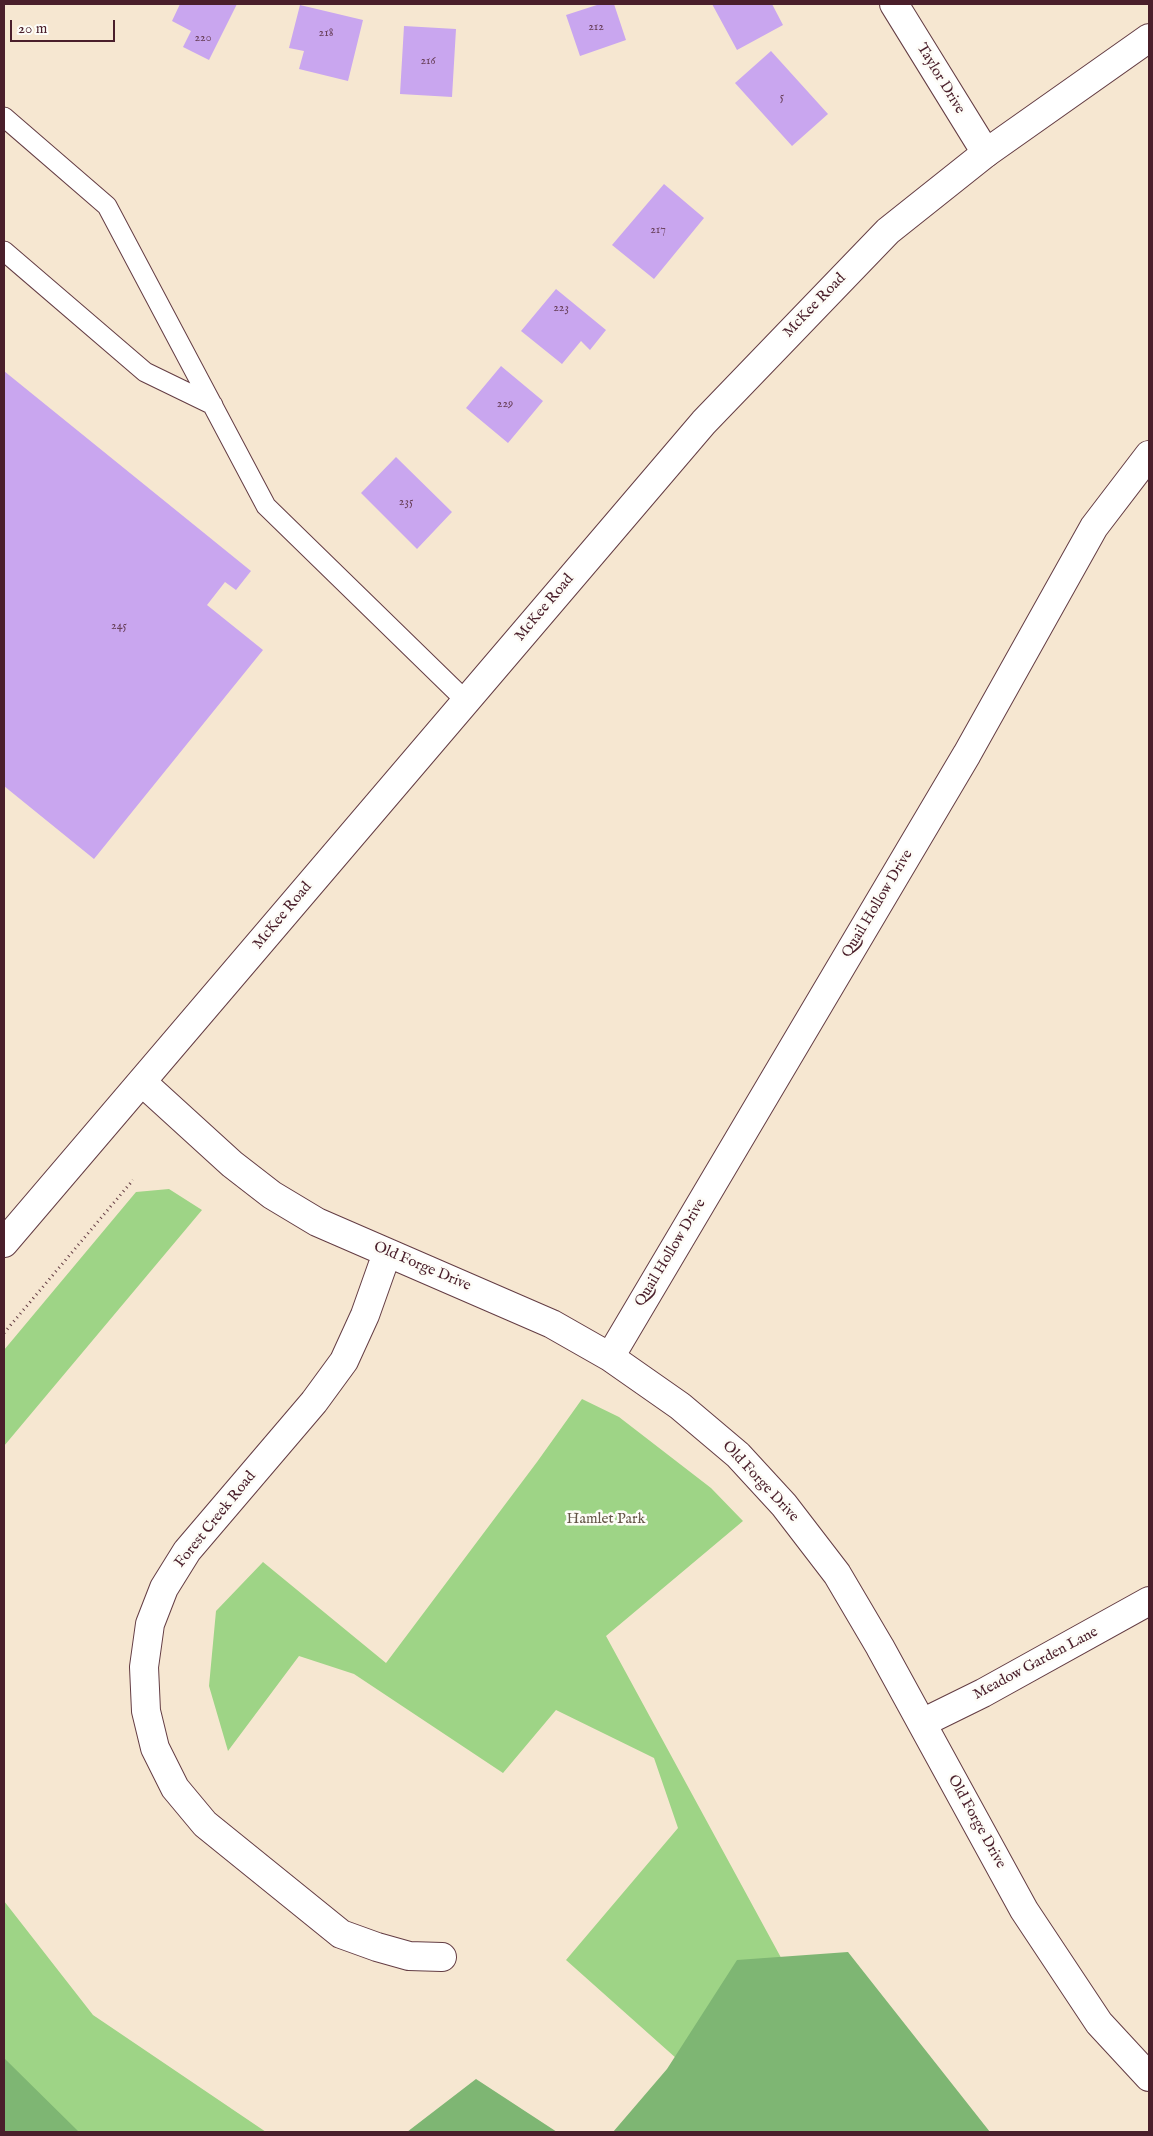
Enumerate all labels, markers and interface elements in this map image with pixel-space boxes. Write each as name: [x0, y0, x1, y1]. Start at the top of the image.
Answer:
scale bar: [12, 10, 118, 42]
text: 20 m: [18, 19, 47, 38]
house number: 212: [588, 21, 604, 35]
house number: 218: [319, 27, 333, 41]
house number: 220: [194, 32, 212, 46]
street label: Taylor Drive: [912, 40, 968, 118]
house number: 216: [420, 55, 436, 69]
house number: 5: [780, 91, 784, 105]
house number: 217: [650, 224, 666, 238]
street label: McKee Road: [780, 270, 850, 342]
house number: 223: [553, 302, 569, 316]
house number: 229: [497, 398, 513, 412]
house number: 235: [399, 496, 413, 510]
street label: McKee Road: [512, 571, 578, 645]
house number: 245: [111, 620, 127, 634]
street label: Quail Hollow Drive: [839, 847, 917, 961]
street label: McKee Road: [250, 879, 316, 953]
street label: Quail Hollow Drive: [632, 1196, 710, 1310]
street label: Old Forge Drive: [371, 1238, 473, 1296]
street label: Old Forge Drive: [718, 1438, 802, 1526]
street label: Forest Creek Road: [172, 1468, 260, 1572]
park label: Hamlet Park: [567, 1511, 645, 1529]
street label: Meadow Garden Lane: [971, 1624, 1101, 1704]
street label: Old Forge Drive: [943, 1772, 1009, 1872]

